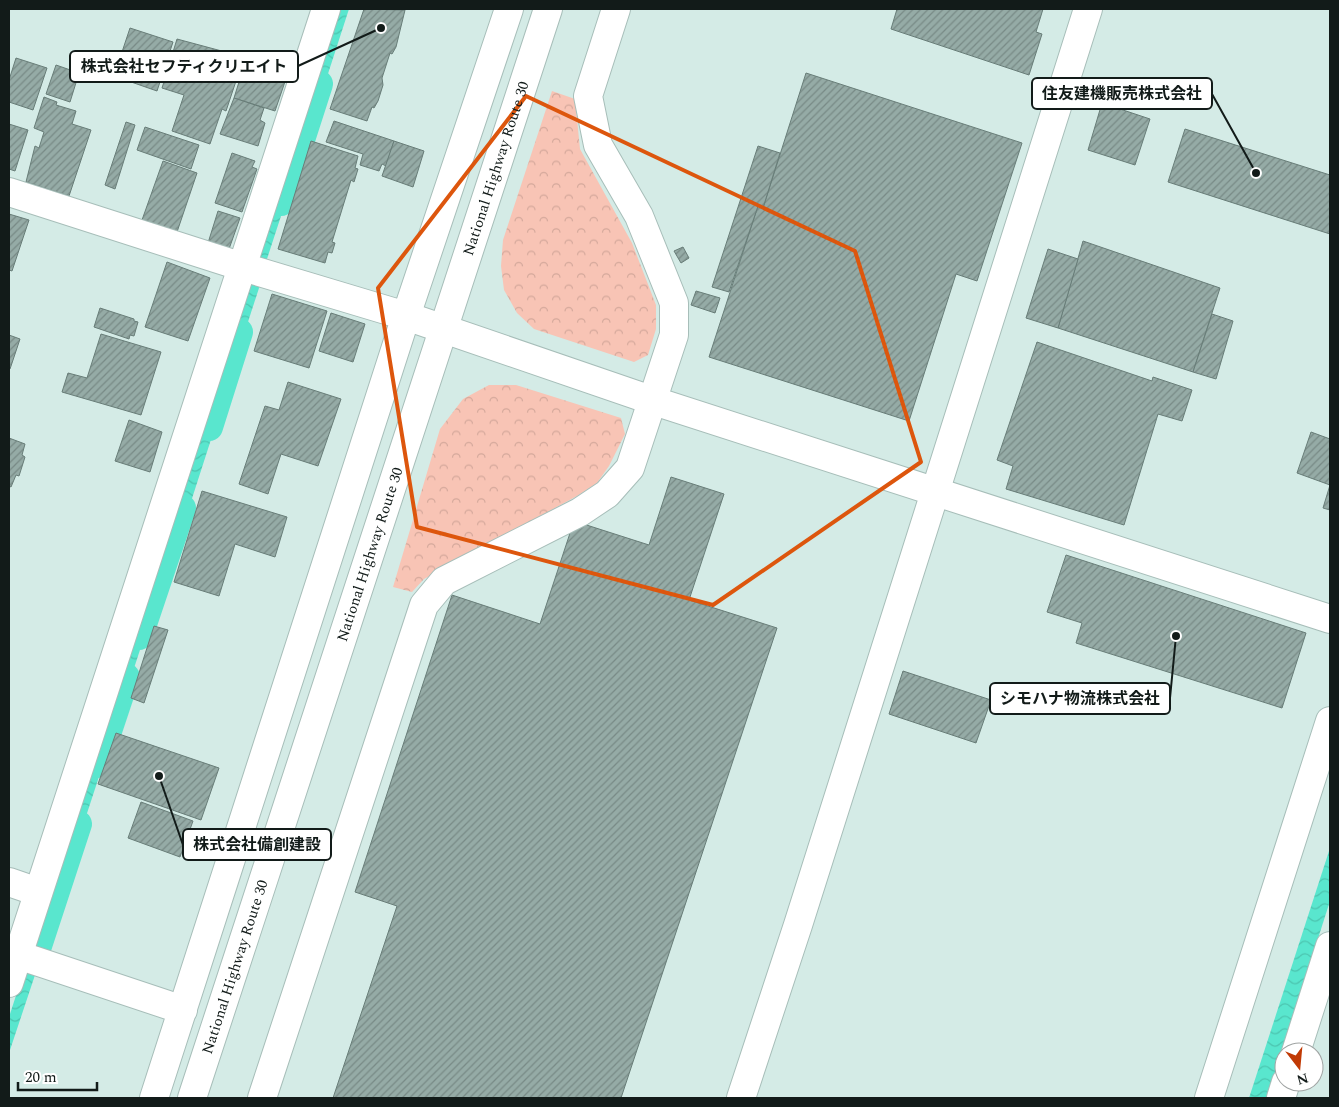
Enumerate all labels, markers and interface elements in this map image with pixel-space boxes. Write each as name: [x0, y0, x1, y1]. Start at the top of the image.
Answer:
callout: 株式会社セフティクリエイト: [70, 51, 298, 82]
text: 株式会社セフティクリエイト: [80, 55, 288, 79]
street label: National Highway Route 30: [457, 78, 535, 259]
callout: 住友建機販売株式会社: [1032, 78, 1212, 109]
text: 住友建機販売株式会社: [1041, 82, 1202, 106]
street label: National Highway Route 30: [330, 464, 409, 645]
callout: シモハナ物流株式会社: [990, 683, 1170, 714]
text: シモハナ物流株式会社: [1000, 687, 1160, 711]
callout: 株式会社備創建設: [183, 829, 331, 860]
text: 株式会社備創建設: [193, 833, 321, 857]
street label: National Highway Route 30: [196, 877, 274, 1057]
north arrow: [1274, 1042, 1324, 1092]
scale bar: [18, 1060, 96, 1092]
text: 20 m: [25, 1066, 57, 1089]
text: N: [1294, 1067, 1311, 1091]

